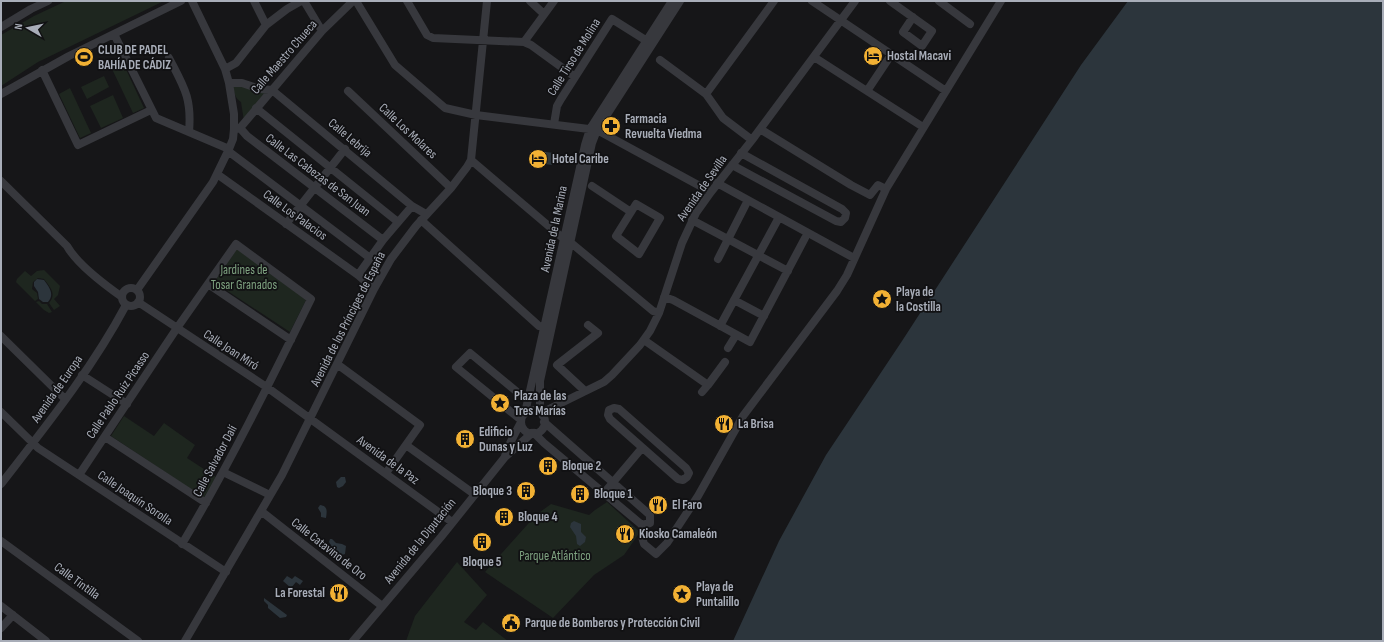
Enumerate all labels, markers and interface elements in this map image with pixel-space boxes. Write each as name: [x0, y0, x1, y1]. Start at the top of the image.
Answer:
north arrow: [8, 8, 48, 48]
street label: Calle Tirso de Molina: [544, 15, 604, 99]
street label: Calle Maestro Chueca: [247, 17, 321, 97]
text: N: [12, 22, 26, 30]
place label: CLUB DE PADEL BAHÍA DE CÁDIZ: [98, 42, 171, 73]
hotel icon: Hostal Macavi: [862, 45, 884, 67]
sports icon: CLUB DE PADEL BAHÍA DE CÁDIZ: [73, 46, 95, 68]
place label: Hostal Macavi: [887, 48, 951, 64]
street label: Calle Los Molares: [375, 100, 441, 162]
place label: Farmacia Revuelta Viedma: [625, 111, 702, 142]
street label: Calle Lebrija: [325, 115, 375, 161]
pharmacy icon: Farmacia Revuelta Viedma: [600, 115, 622, 137]
street label: Calle Las Cabezas de San Juan: [262, 130, 374, 220]
hotel icon: Hotel Caribe: [527, 148, 549, 170]
place label: Hotel Caribe: [552, 151, 609, 167]
street label: Avenida de Sevilla: [673, 152, 731, 225]
street label: Avenida de la Marina: [537, 184, 571, 275]
street label: Calle Los Palacios: [260, 186, 330, 244]
street label: Avenida de los Príncipes de España: [307, 249, 389, 390]
park label: Jardines de Tosar Granados: [211, 262, 277, 293]
place label: Playa de la Costilla: [896, 284, 941, 315]
place icon: Playa de la Costilla: [871, 288, 893, 310]
street label: Calle Joan Miró: [200, 326, 262, 374]
street label: Calle Pablo Ruiz Picasso: [83, 348, 153, 442]
street label: Avenida de Europa: [27, 352, 86, 427]
place label: Plaza de las Tres Marías: [514, 388, 566, 419]
place icon: Plaza de las Tres Marías: [489, 392, 511, 414]
restaurant icon: La Brisa: [713, 413, 735, 435]
place label: La Brisa: [738, 416, 774, 432]
street label: Calle Salvador Dalí: [189, 422, 241, 500]
place label: Edificio Dunas y Luz: [479, 424, 533, 455]
building icon: Edificio Dunas y Luz: [454, 428, 476, 450]
street label: Avenida de la Paz: [353, 431, 423, 488]
building icon: Bloque 2: [537, 455, 559, 477]
place label: Bloque 2: [562, 458, 601, 474]
street label: Calle Joaquín Sorolla: [95, 467, 175, 529]
building icon: Bloque 3: [515, 480, 537, 502]
place label: Bloque 3: [473, 483, 512, 499]
building icon: Bloque 1: [569, 483, 591, 505]
place label: Bloque 1: [594, 486, 633, 502]
restaurant icon: El Faro: [647, 494, 669, 516]
street label: Avenida de la Diputación: [380, 495, 459, 588]
place label: El Faro: [672, 497, 702, 513]
building icon: Bloque 4: [493, 506, 515, 528]
place label: Bloque 4: [518, 509, 557, 525]
street label: Calle Catavino de Oro: [288, 514, 370, 584]
restaurant icon: Kiosko Camaleón: [614, 523, 636, 545]
place label: Kiosko Camaleón: [639, 526, 717, 542]
building icon: Bloque 5: [471, 531, 493, 553]
park label: Parque Atlántico: [519, 548, 591, 564]
place label: Bloque 5: [462, 554, 502, 570]
street label: Calle Tintilla: [51, 559, 103, 603]
place label: Playa de Puntalillo: [696, 579, 740, 610]
restaurant icon: La Forestal: [328, 582, 350, 604]
place icon: Playa de Puntalillo: [671, 583, 693, 605]
place label: La Forestal: [275, 585, 325, 601]
public building icon: Parque de Bomberos y Protección Civil: [500, 612, 522, 634]
place label: Parque de Bomberos y Protección Civil: [525, 615, 700, 631]

